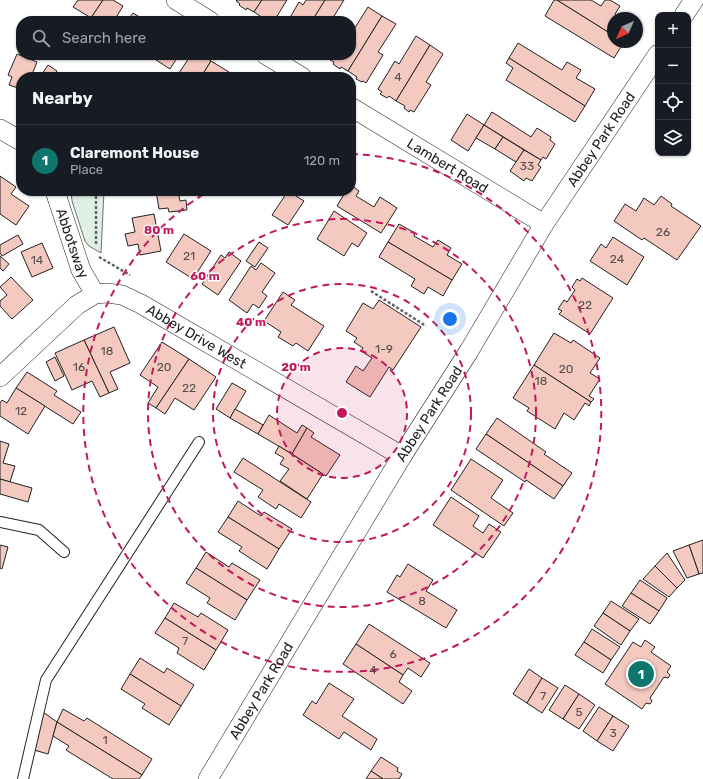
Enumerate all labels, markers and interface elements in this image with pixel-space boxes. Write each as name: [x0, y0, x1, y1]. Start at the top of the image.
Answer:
north arrow: [607, 12, 643, 48]
map controls: [655, 12, 691, 156]
button: +: [655, 12, 691, 48]
search box: [16, 16, 356, 60]
icon: search: [30, 27, 52, 49]
text: Search here: [62, 29, 146, 47]
button: −: [655, 48, 691, 84]
house number: 4: [394, 70, 402, 84]
button: locate: [655, 84, 691, 120]
text: Nearby: [32, 88, 93, 108]
street label: Abbey Park Road: [563, 89, 639, 190]
button: layers: [655, 120, 691, 156]
street label: Lambert Road: [404, 135, 491, 197]
text: Claremont House: [70, 144, 199, 162]
text: 1: [42, 153, 48, 168]
text: 120 m: [304, 153, 340, 168]
house number: 33: [520, 159, 534, 173]
text: Place: [70, 162, 103, 177]
street label: Abbotsway: [53, 206, 93, 282]
text: 80 m: [144, 223, 174, 237]
house number: 26: [656, 225, 670, 239]
house number: 21: [183, 249, 195, 263]
house number: 24: [610, 252, 625, 266]
house number: 14: [31, 253, 44, 267]
text: 60 m: [190, 269, 220, 283]
house number: 22: [578, 298, 592, 312]
street label: Abbey Drive West: [144, 301, 250, 372]
your location: [440, 309, 460, 329]
text: 40 m: [236, 315, 266, 329]
house number: 1-9: [375, 342, 393, 356]
house number: 18: [101, 344, 113, 358]
house number: 16: [73, 360, 85, 374]
house number: 20: [157, 360, 171, 374]
text: 20 m: [281, 360, 311, 374]
house number: 20: [559, 362, 573, 376]
street label: Abbey Park Road: [392, 363, 466, 465]
house number: 18: [535, 374, 547, 388]
house number: 22: [182, 381, 196, 395]
house number: 12: [15, 404, 27, 418]
centre of rings: [335, 406, 349, 420]
house number: 8: [418, 594, 426, 608]
house number: 7: [182, 634, 188, 648]
street label: Abbey Park Road: [225, 639, 297, 742]
house number: 6: [389, 647, 397, 661]
pin: 1: [628, 659, 654, 689]
house number: 4: [369, 663, 377, 677]
house number: 7: [540, 689, 546, 703]
house number: 5: [575, 705, 583, 719]
house number: 3: [609, 726, 617, 740]
house number: 1: [102, 733, 108, 747]

